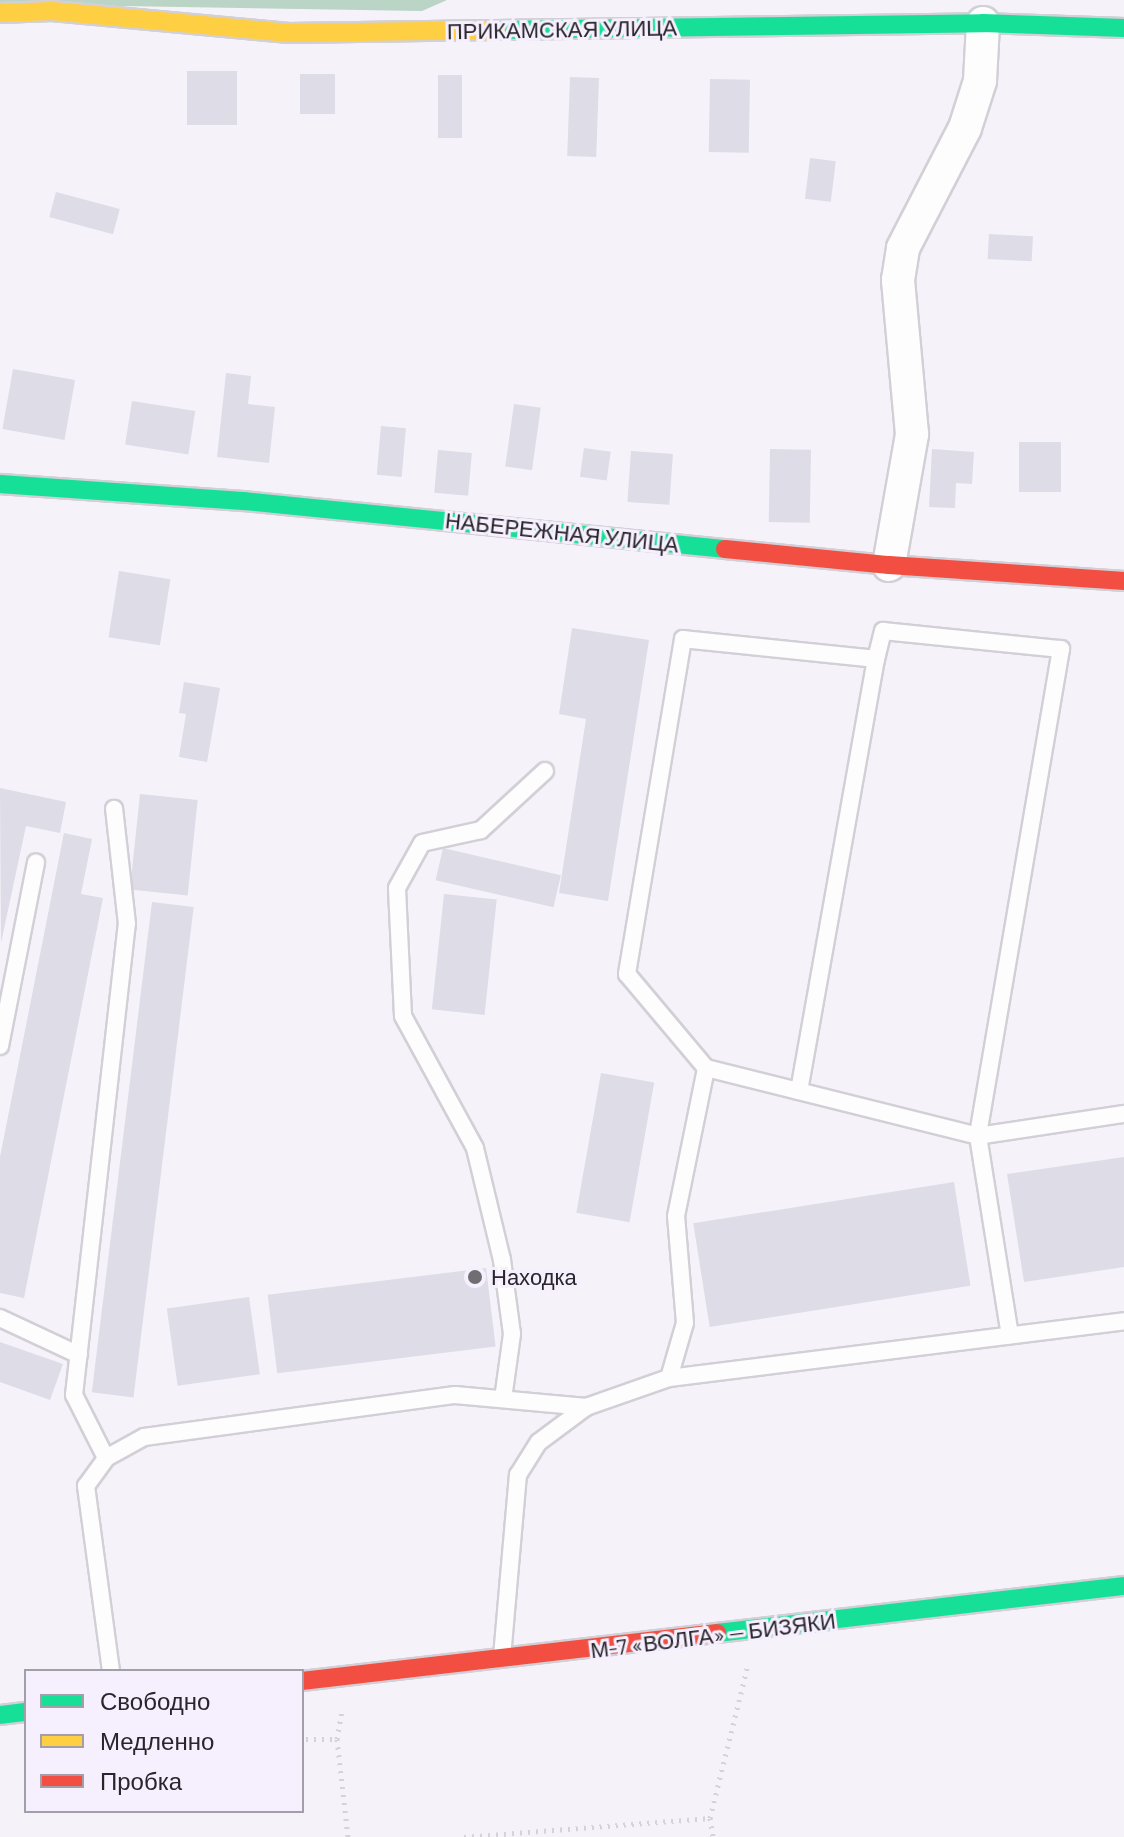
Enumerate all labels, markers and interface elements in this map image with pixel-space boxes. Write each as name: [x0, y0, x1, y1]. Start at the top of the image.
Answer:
street label: ПРИКАМСКАЯ УЛИЦА: [447, 14, 677, 44]
street label: НАБЕРЕЖНАЯ УЛИЦА: [444, 507, 680, 557]
place label: Находка: [491, 1264, 577, 1290]
marker: Находка: [466, 1268, 484, 1286]
street label: М-7 «ВОЛГА» — БИЗЯКИ: [589, 1607, 837, 1663]
legend: [24, 1669, 304, 1813]
text: Свободно: [100, 1686, 210, 1715]
text: Медленно: [100, 1726, 214, 1755]
text: Пробка: [100, 1766, 182, 1795]

